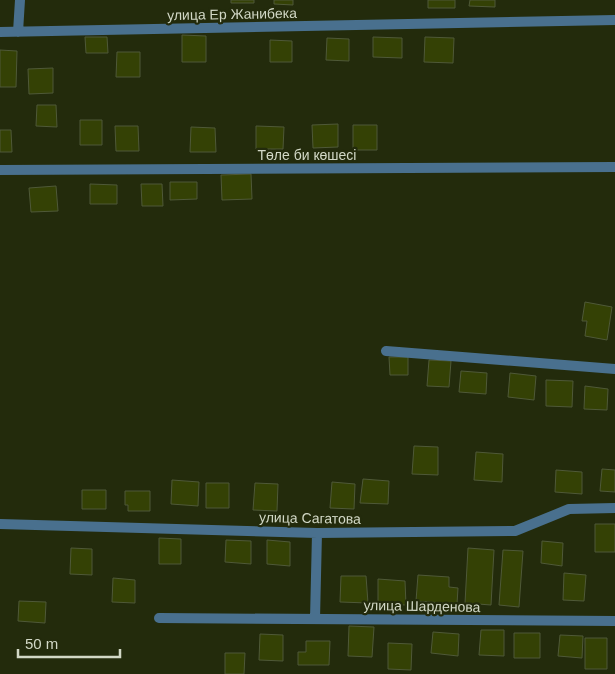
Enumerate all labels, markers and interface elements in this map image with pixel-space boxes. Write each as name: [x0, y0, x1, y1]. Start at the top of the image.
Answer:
street label: улица Ер Жанибека: [167, 5, 297, 23]
street label: Төле би көшесі: [258, 147, 356, 163]
street label: улица Сагатова: [259, 509, 361, 527]
street label: улица Шарденова: [363, 597, 481, 615]
scale bar: [18, 626, 120, 658]
text: 50 m: [25, 635, 58, 652]

